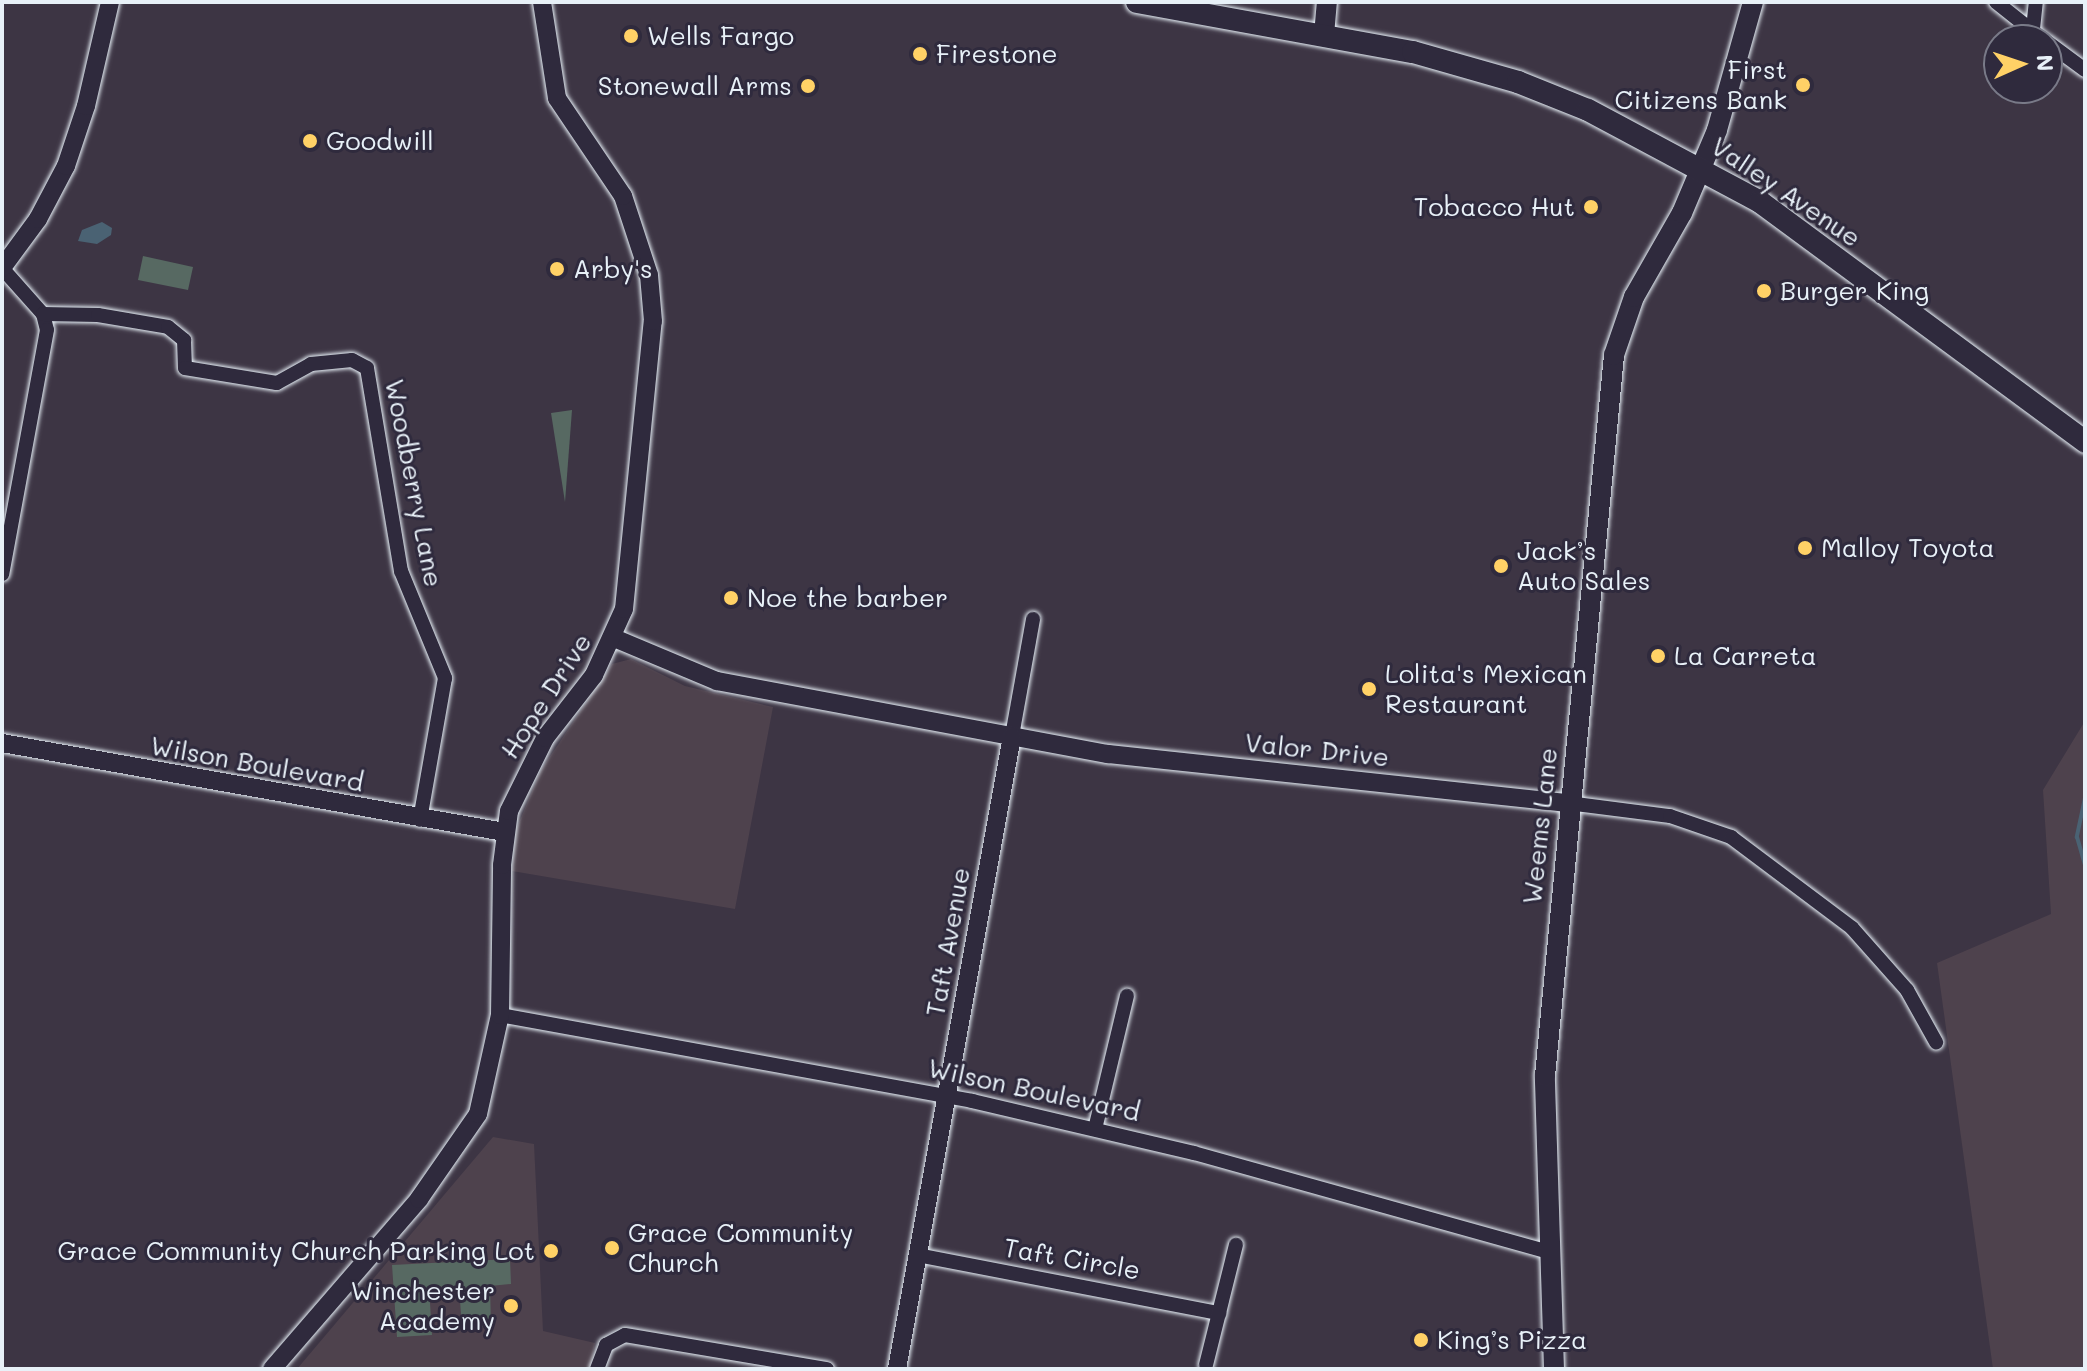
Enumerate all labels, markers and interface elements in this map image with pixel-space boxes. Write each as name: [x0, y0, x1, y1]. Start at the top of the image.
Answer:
place label: Wells Fargo: [647, 20, 794, 52]
north arrow: [1983, 24, 2063, 104]
marker: Wells Fargo: [622, 27, 640, 45]
place label: Firestone: [936, 38, 1058, 70]
marker: Firestone: [911, 45, 929, 63]
place label: First Citizens Bank: [1615, 54, 1787, 116]
text: N: [2031, 54, 2060, 72]
place label: Stonewall Arms: [598, 70, 792, 102]
marker: First Citizens Bank: [1794, 76, 1812, 94]
marker: Stonewall Arms: [799, 77, 817, 95]
place label: Goodwill: [326, 125, 434, 157]
street label: Valley Avenue: [1705, 130, 1867, 254]
marker: Goodwill: [301, 132, 319, 150]
place label: Tobacco Hut: [1414, 191, 1575, 223]
marker: Tobacco Hut: [1582, 198, 1600, 216]
place label: Arby's: [573, 253, 653, 285]
marker: Arby's: [548, 260, 566, 278]
place label: Burger King: [1780, 275, 1929, 307]
marker: Burger King: [1755, 282, 1773, 300]
street label: Woodberry Lane: [379, 376, 449, 590]
place label: Malloy Toyota: [1821, 532, 1995, 564]
place label: Jack’s Auto Sales: [1517, 535, 1650, 596]
marker: Malloy Toyota: [1796, 539, 1814, 557]
marker: Jack’s Auto Sales: [1492, 557, 1510, 575]
place label: Noe the barber: [747, 582, 948, 614]
marker: Noe the barber: [722, 589, 740, 607]
street label: Hope Drive: [494, 627, 598, 765]
place label: La Carreta: [1674, 640, 1817, 672]
marker: La Carreta: [1649, 647, 1667, 665]
place label: Lolita's Mexican Restaurant: [1385, 658, 1587, 720]
marker: Lolita's Mexican Restaurant: [1360, 680, 1378, 698]
street label: Valor Drive: [1243, 727, 1391, 773]
street label: Wilson Boulevard: [148, 730, 366, 798]
street label: Weems Lane: [1516, 746, 1564, 906]
street label: Taft Avenue: [920, 865, 976, 1019]
street label: Wilson Boulevard: [925, 1052, 1143, 1128]
place label: Grace Community Church: [628, 1217, 853, 1278]
street label: Taft Circle: [1001, 1232, 1143, 1286]
place label: Grace Community Church Parking Lot: [57, 1235, 535, 1267]
marker: Grace Community Church: [603, 1239, 621, 1257]
marker: Grace Community Church Parking Lot: [542, 1242, 560, 1260]
place label: Winchester Academy: [351, 1275, 495, 1336]
marker: Winchester Academy: [502, 1297, 520, 1315]
place label: King’s Pizza: [1437, 1324, 1587, 1356]
marker: King’s Pizza: [1412, 1331, 1430, 1349]

